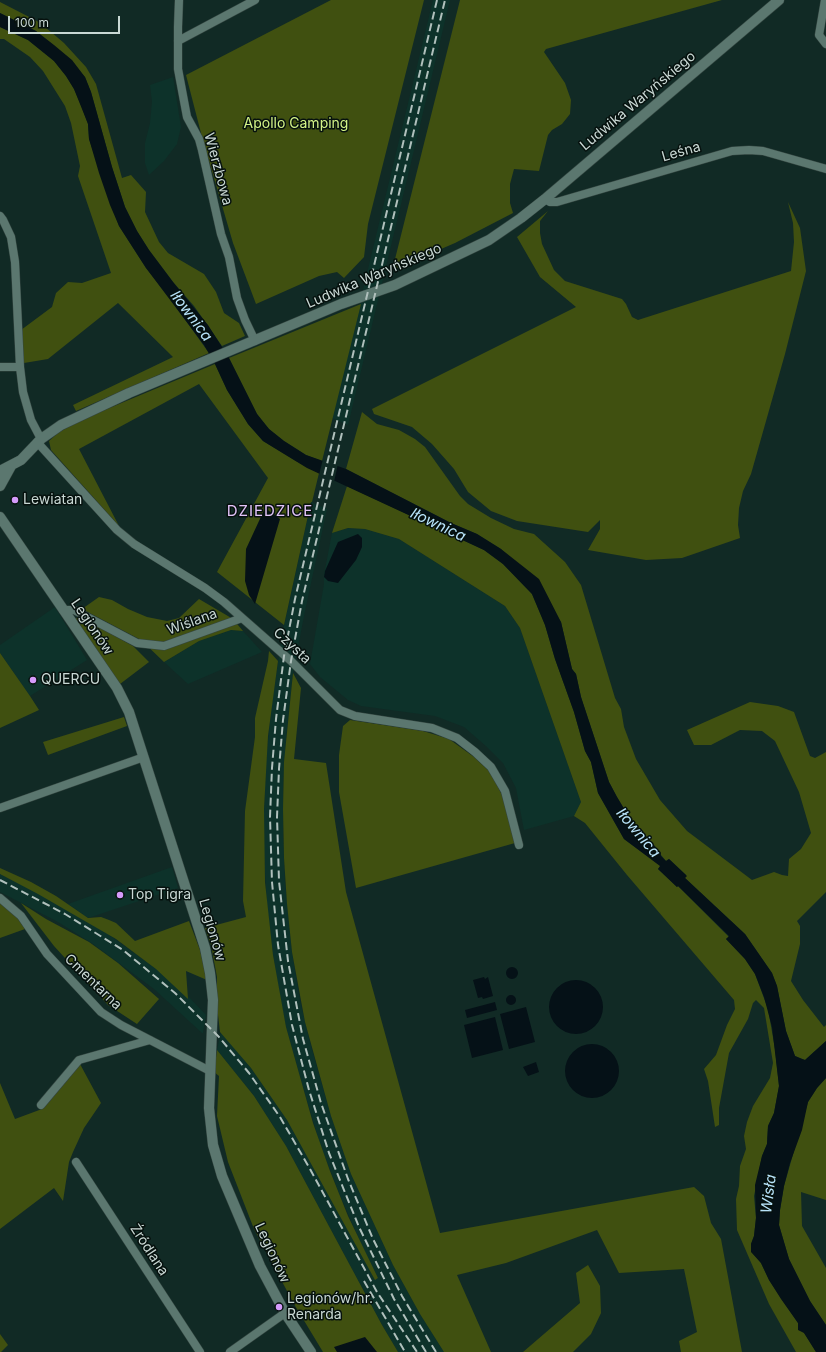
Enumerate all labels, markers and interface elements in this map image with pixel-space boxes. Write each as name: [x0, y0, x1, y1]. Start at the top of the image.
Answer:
scale bar: [10, 8, 122, 34]
text: 100 m: [15, 15, 49, 30]
street label: Ludwika Waryńskiego: [577, 48, 699, 154]
park label: Apollo Camping: [244, 116, 348, 132]
street label: Wierzbowa: [200, 131, 236, 207]
street label: Leśna: [660, 138, 702, 166]
street label: Ludwika Waryńskiego: [304, 240, 444, 312]
water label: Iłownica: [166, 287, 216, 345]
place label: Lewiatan: [23, 492, 82, 508]
marker: Lewiatan: [10, 495, 20, 505]
district label: DZIEDZICE: [227, 502, 313, 520]
water label: Iłownica: [407, 504, 469, 546]
street label: Legionów: [67, 596, 117, 658]
street label: Wiślana: [165, 605, 219, 639]
street label: Czysta: [270, 624, 314, 668]
place label: QUERCU: [41, 672, 100, 688]
marker: QUERCU: [28, 675, 38, 685]
water label: Iłownica: [612, 805, 664, 861]
place label: Top Tigra: [128, 887, 191, 903]
marker: Top Tigra: [115, 890, 125, 900]
street label: Legionów: [195, 897, 229, 963]
street label: Cmentarna: [61, 951, 125, 1013]
water label: Wisła: [758, 1173, 780, 1215]
street label: Legionów: [251, 1220, 293, 1286]
street label: Źródlana: [126, 1221, 172, 1279]
place label: Legionów/hr. Renarda: [287, 1291, 373, 1324]
marker: Legionów/hr. Renarda: [274, 1302, 284, 1312]

